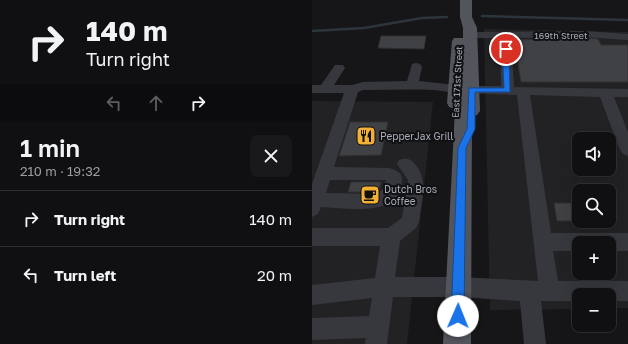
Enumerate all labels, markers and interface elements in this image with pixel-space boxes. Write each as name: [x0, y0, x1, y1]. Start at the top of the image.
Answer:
text: 140 m: [86, 14, 168, 47]
icon: right: [20, 16, 72, 68]
street label: 169th Street: [534, 30, 588, 41]
pin: [489, 32, 523, 66]
icon: arrive: [495, 38, 517, 60]
street label: East 171st Street: [450, 45, 464, 118]
text: Turn right: [86, 48, 170, 70]
icon: left: [103, 92, 125, 114]
icon: ahead: [145, 92, 167, 114]
icon: right: [187, 92, 209, 114]
restaurant icon: PepperJax Grill: [355, 125, 377, 147]
place label: PepperJax Grill: [380, 130, 453, 142]
map controls: [572, 132, 616, 332]
button: sound: [572, 132, 616, 176]
text: 1 min: [20, 133, 80, 162]
button: close: [250, 135, 292, 177]
text: 210 m · 19:32: [20, 163, 100, 179]
place label: Dutch Bros Coffee: [384, 183, 437, 207]
cafe icon: Dutch Bros Coffee: [359, 184, 381, 206]
button: search: [572, 184, 616, 228]
icon: right: [20, 208, 42, 230]
text: Turn right: [54, 210, 125, 228]
text: 140 m: [249, 210, 292, 228]
button: +: [572, 236, 616, 280]
icon: left: [20, 264, 42, 286]
text: Turn left: [54, 266, 116, 284]
text: 20 m: [257, 266, 292, 284]
button: −: [572, 288, 616, 332]
position arrow: [437, 295, 479, 337]

